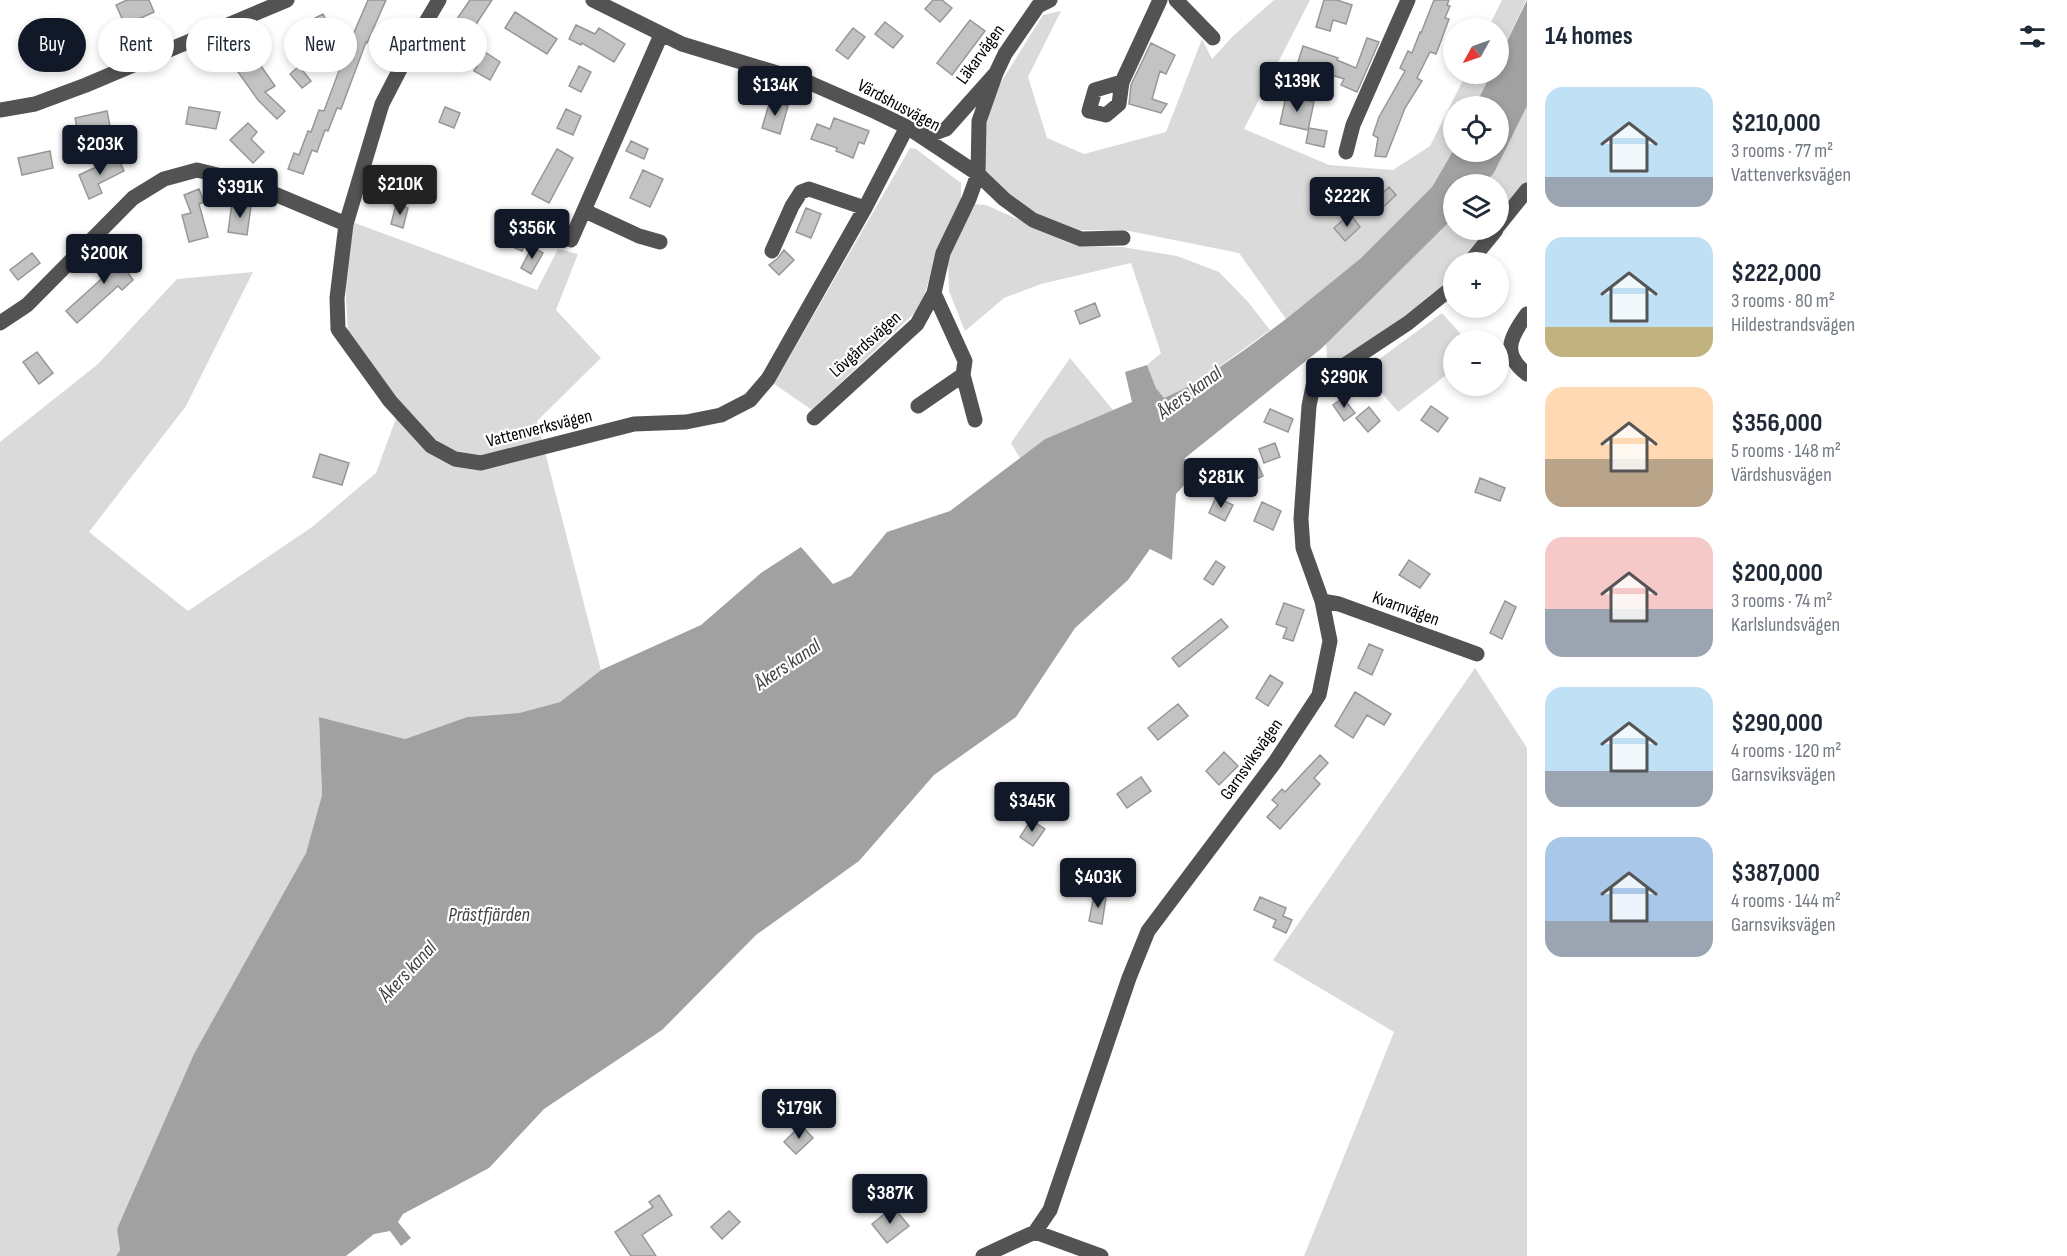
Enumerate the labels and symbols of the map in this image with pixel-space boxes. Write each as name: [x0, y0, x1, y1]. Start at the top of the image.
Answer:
north arrow: [1443, 18, 1509, 84]
street label: Läkarvägen: [952, 20, 1009, 88]
pin: $139K: [1255, 62, 1339, 113]
pin: $134K: [733, 66, 817, 117]
street label: Värdshusvägen: [854, 75, 944, 136]
pin: $203K: [58, 125, 142, 176]
pin: $210K: [358, 165, 442, 216]
pin: $391K: [198, 168, 282, 219]
pin: $222K: [1305, 177, 1389, 228]
pin: $356K: [490, 209, 574, 260]
pin: $200K: [62, 234, 146, 285]
street label: Lövgårdsvägen: [825, 307, 905, 382]
pin: $290K: [1302, 358, 1386, 409]
water label: Åkers kanal: [1152, 360, 1228, 425]
street label: Vattenverksvägen: [484, 405, 594, 452]
pin: $281K: [1179, 458, 1263, 509]
street label: Kvarnvägen: [1369, 587, 1442, 630]
water label: Åkers kanal: [749, 633, 826, 696]
street label: Garnsviksvägen: [1216, 715, 1287, 804]
pin: $345K: [990, 782, 1074, 833]
pin: $403K: [1056, 858, 1140, 909]
water label: Prästfjärden: [448, 903, 530, 927]
water label: Åkers kanal: [373, 935, 443, 1008]
pin: $179K: [757, 1089, 841, 1140]
pin: $387K: [848, 1174, 932, 1225]

